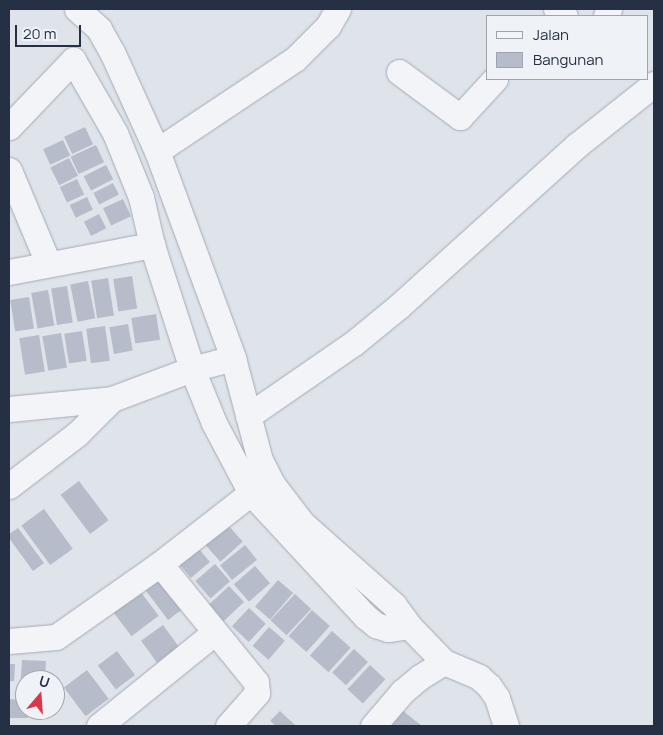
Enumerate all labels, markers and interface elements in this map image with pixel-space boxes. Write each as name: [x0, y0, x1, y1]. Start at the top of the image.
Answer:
scale bar: [18, 15, 84, 47]
legend: [486, 15, 648, 80]
text: 20 m: [23, 23, 56, 44]
text: Jalan: [533, 24, 569, 45]
text: Bangunan: [533, 49, 603, 70]
north arrow: [15, 670, 65, 720]
text: U: [37, 671, 52, 692]

